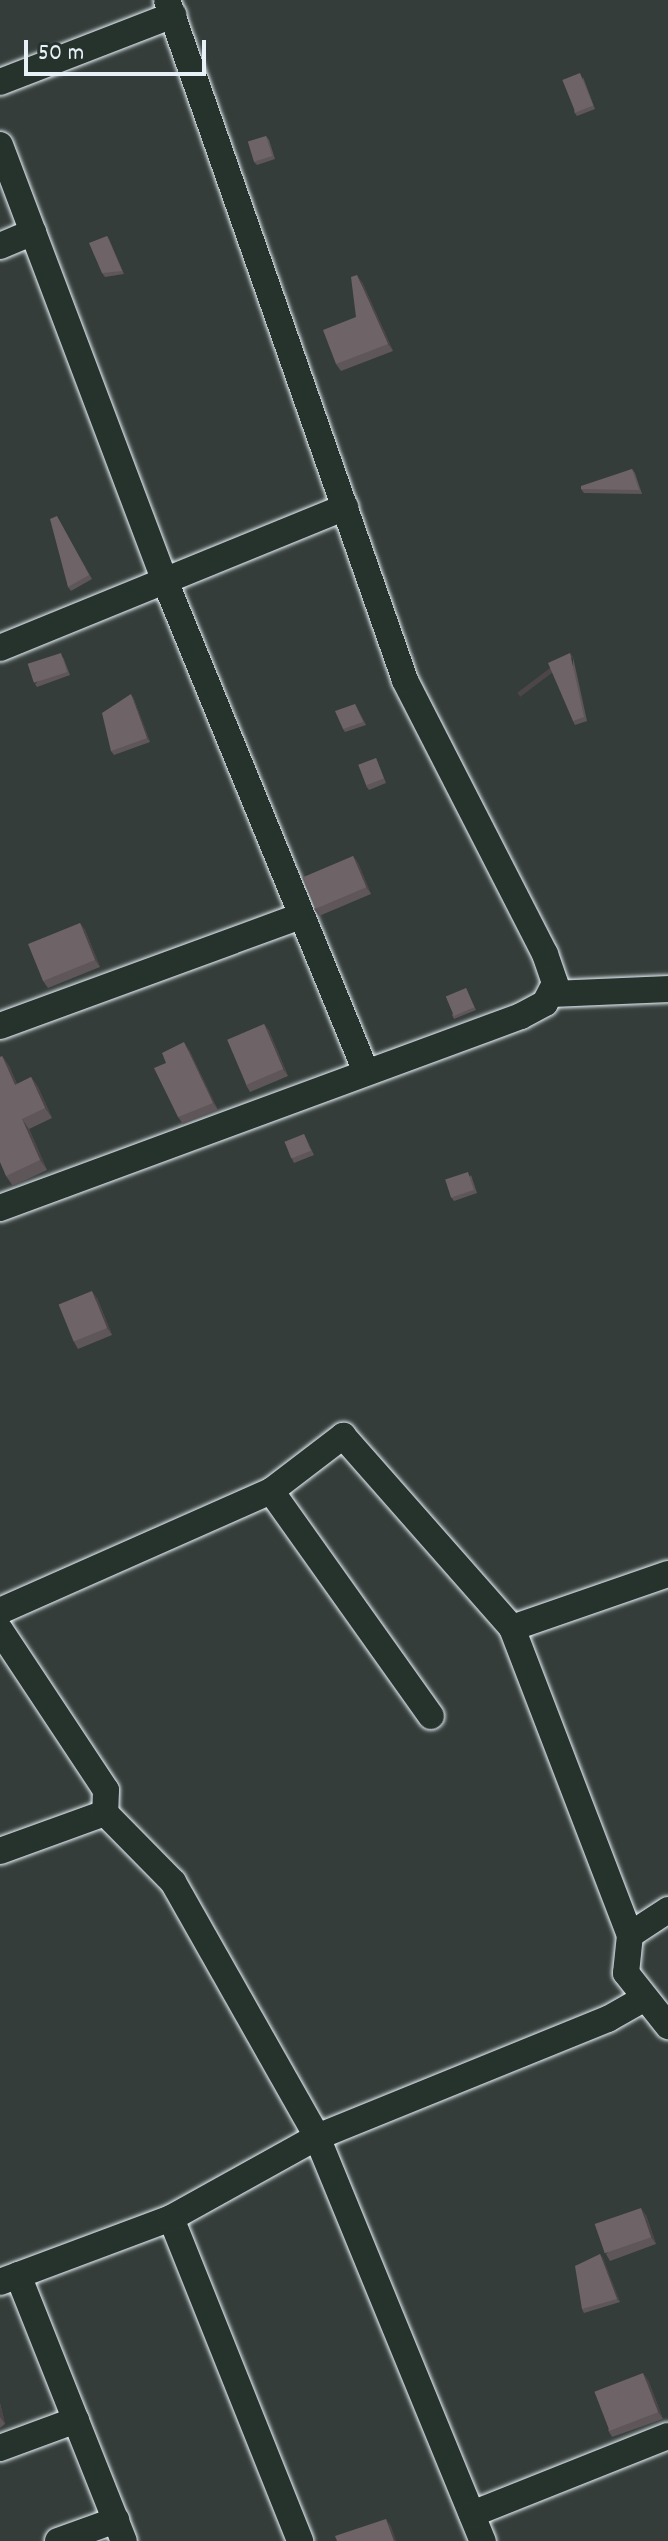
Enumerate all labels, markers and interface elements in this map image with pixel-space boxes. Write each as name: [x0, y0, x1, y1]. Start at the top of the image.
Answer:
scale bar: [28, 24, 210, 74]
text: 50 m: [38, 37, 84, 71]

